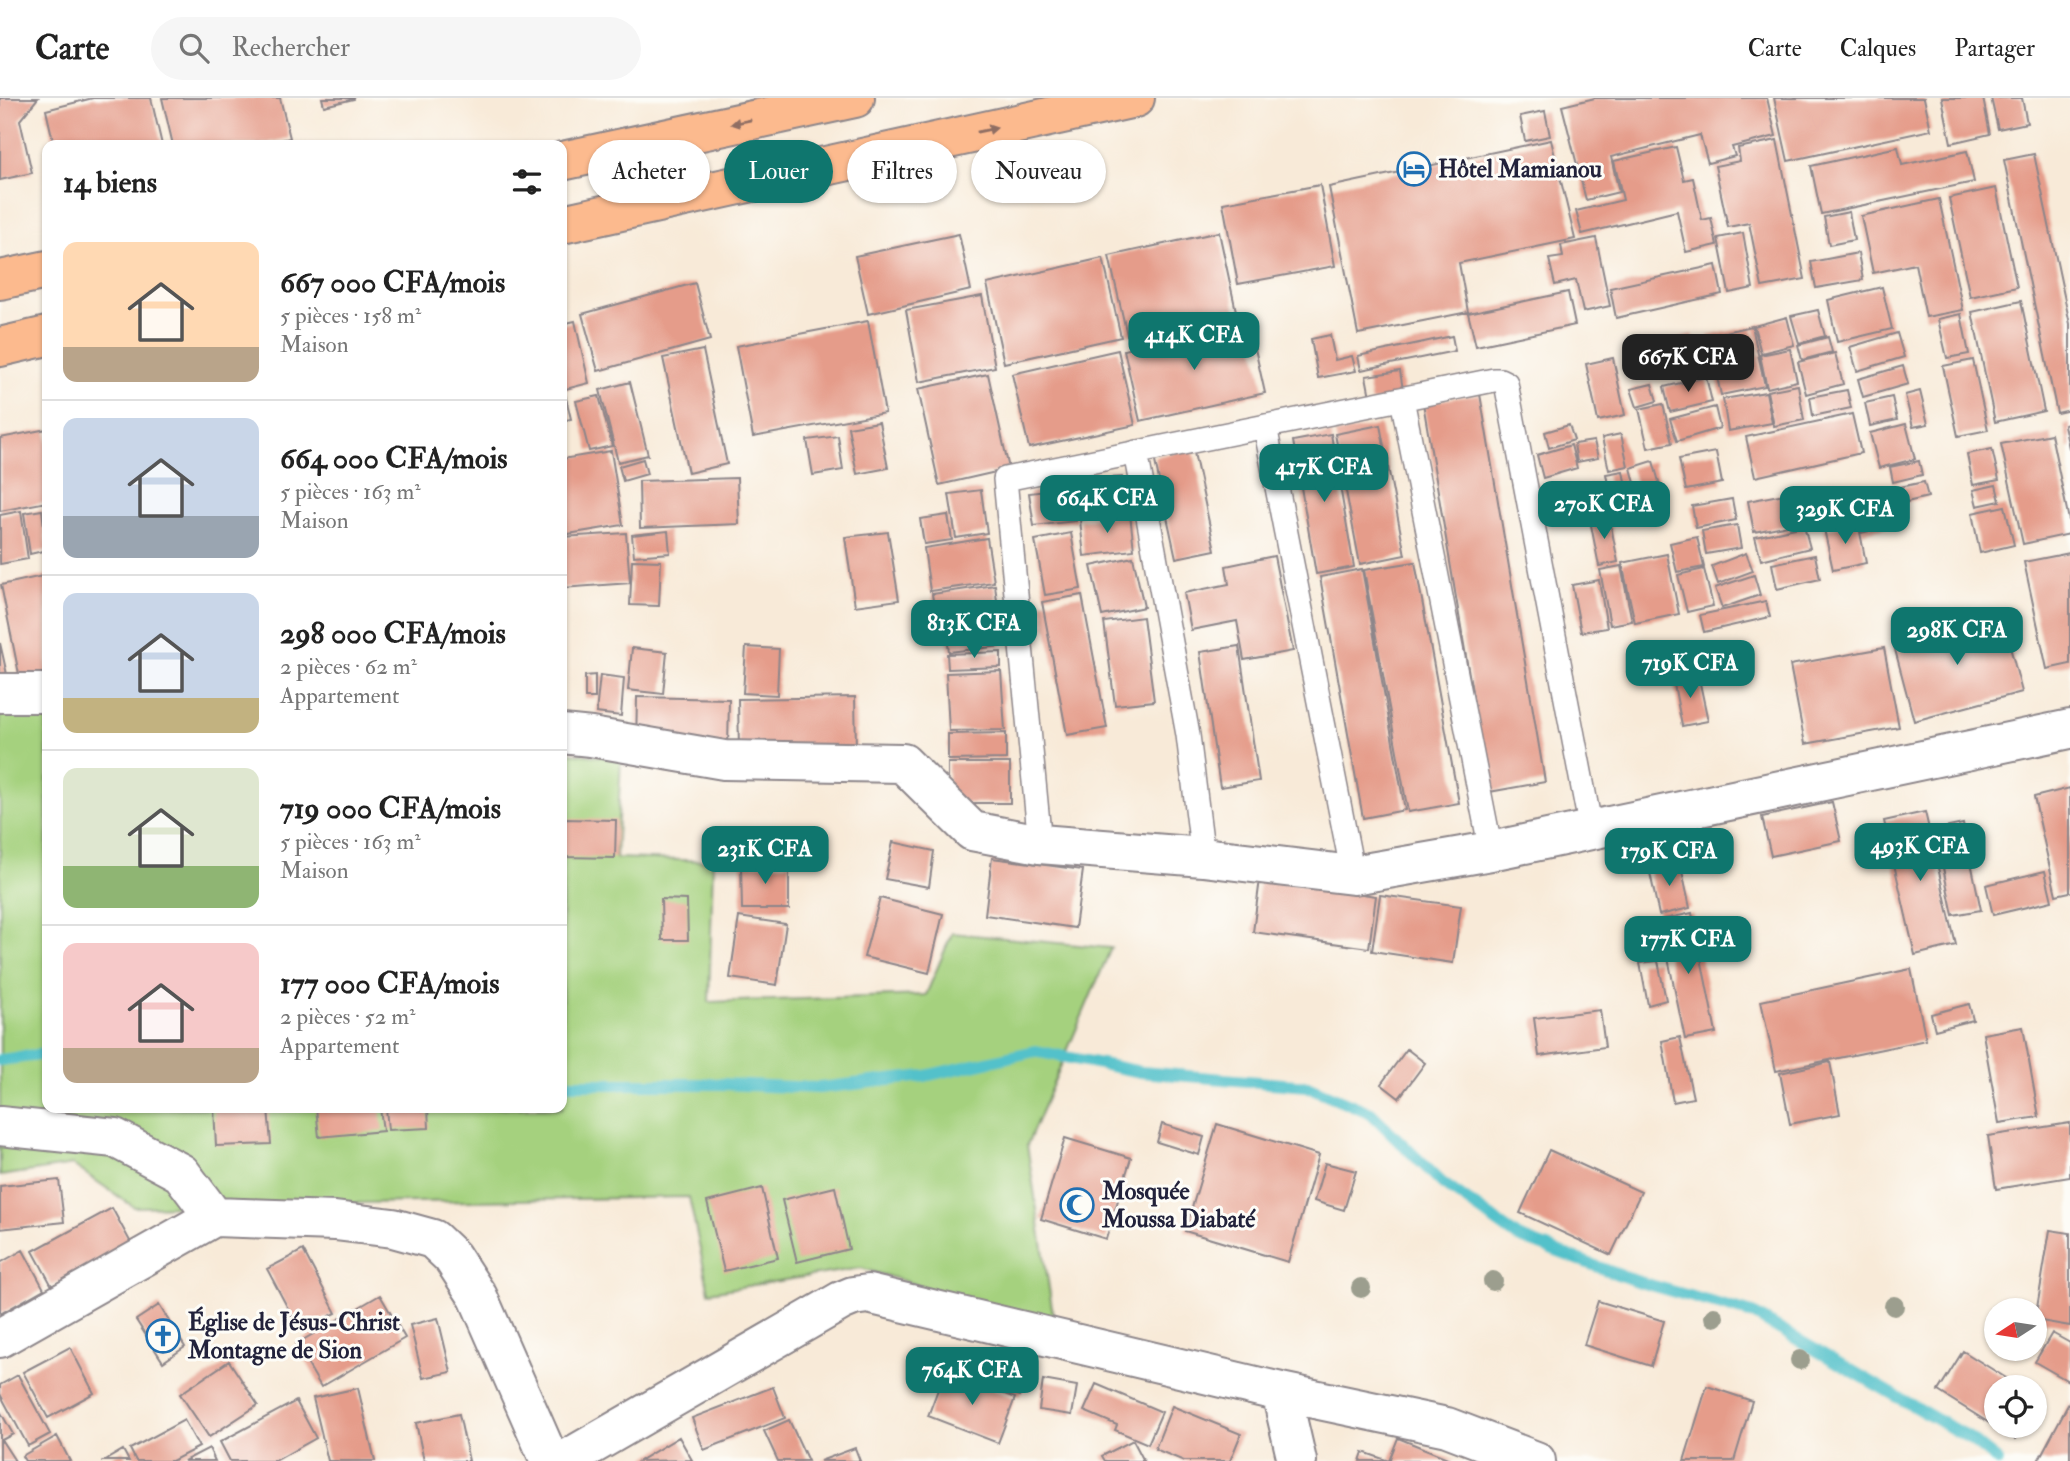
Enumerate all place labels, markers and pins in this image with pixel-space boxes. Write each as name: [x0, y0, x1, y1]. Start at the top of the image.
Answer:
hotel icon: Hôtel Mamianou: [1395, 150, 1433, 188]
place label: Hôtel Mamianou: [1438, 154, 1603, 185]
pin: 414K CFA: [1122, 313, 1266, 372]
pin: 667K CFA: [1616, 334, 1760, 394]
pin: 417K CFA: [1252, 444, 1396, 504]
pin: 664K CFA: [1035, 476, 1179, 535]
pin: 270K CFA: [1532, 482, 1676, 541]
pin: 329K CFA: [1773, 486, 1917, 546]
pin: 813K CFA: [902, 601, 1046, 660]
pin: 298K CFA: [1885, 608, 2029, 667]
pin: 719K CFA: [1618, 640, 1762, 700]
pin: 493K CFA: [1848, 824, 1992, 883]
pin: 231K CFA: [693, 826, 837, 886]
pin: 179K CFA: [1597, 828, 1741, 888]
pin: 177K CFA: [1616, 916, 1760, 976]
place label: Mosquée Moussa Diabaté: [1101, 1176, 1256, 1235]
mosque icon: Mosquée Moussa Diabaté: [1058, 1186, 1096, 1224]
place label: Église de Jésus-Christ Montagne de Sion: [187, 1306, 400, 1366]
church icon: Église de Jésus-Christ Montagne de Sion: [144, 1317, 182, 1355]
pin: 764K CFA: [900, 1348, 1044, 1407]

